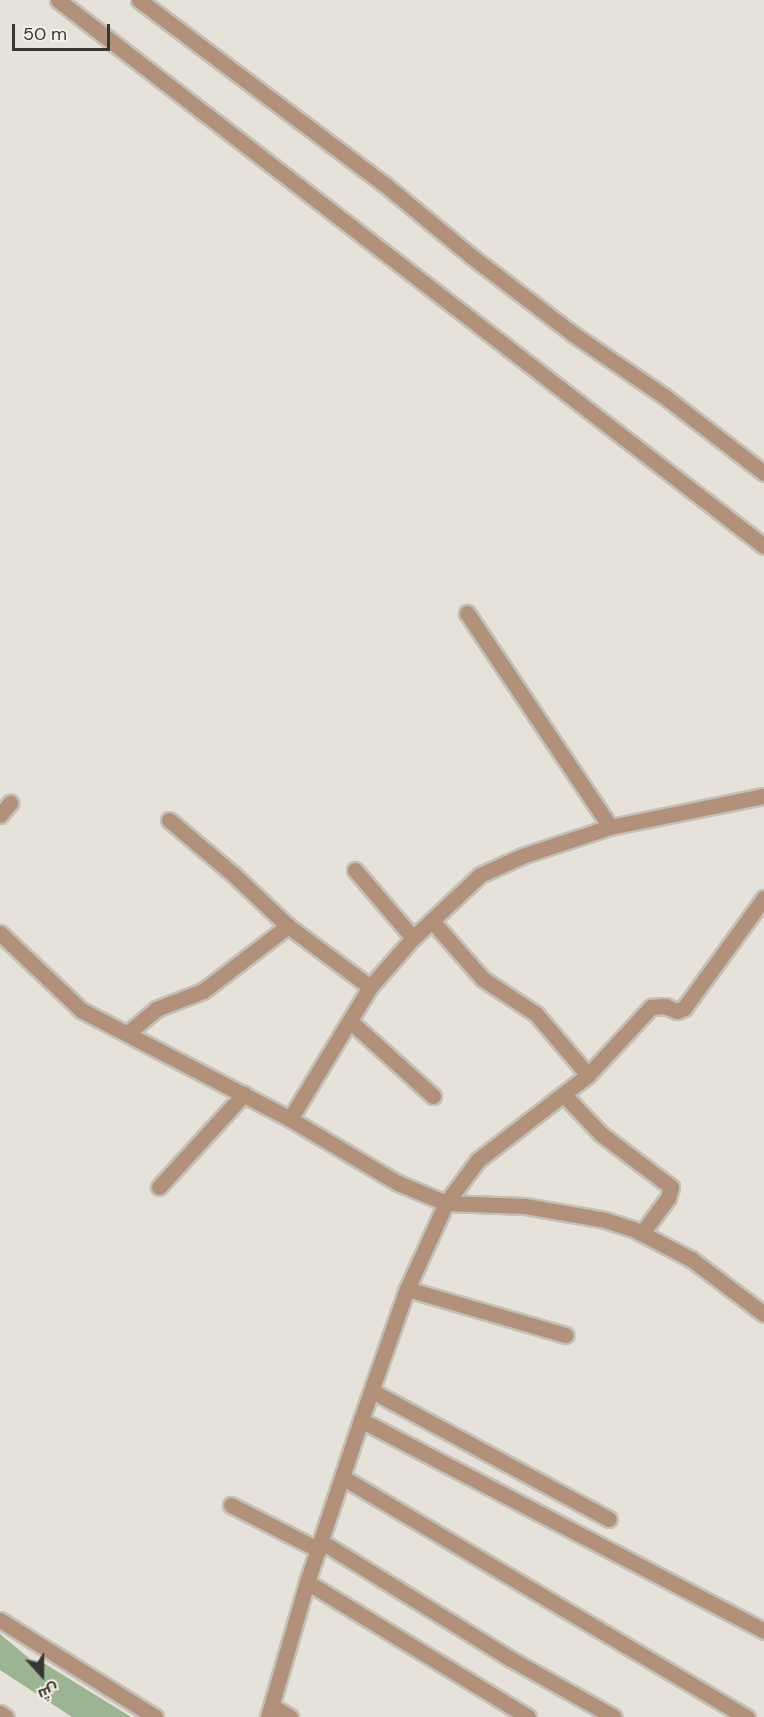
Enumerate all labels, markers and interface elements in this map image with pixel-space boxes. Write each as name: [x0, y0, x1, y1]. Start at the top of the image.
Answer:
scale bar: [15, 12, 112, 50]
text: 50 m: [23, 22, 67, 46]
north arrow: [12, 1645, 72, 1705]
text: ش: [35, 1679, 62, 1706]

